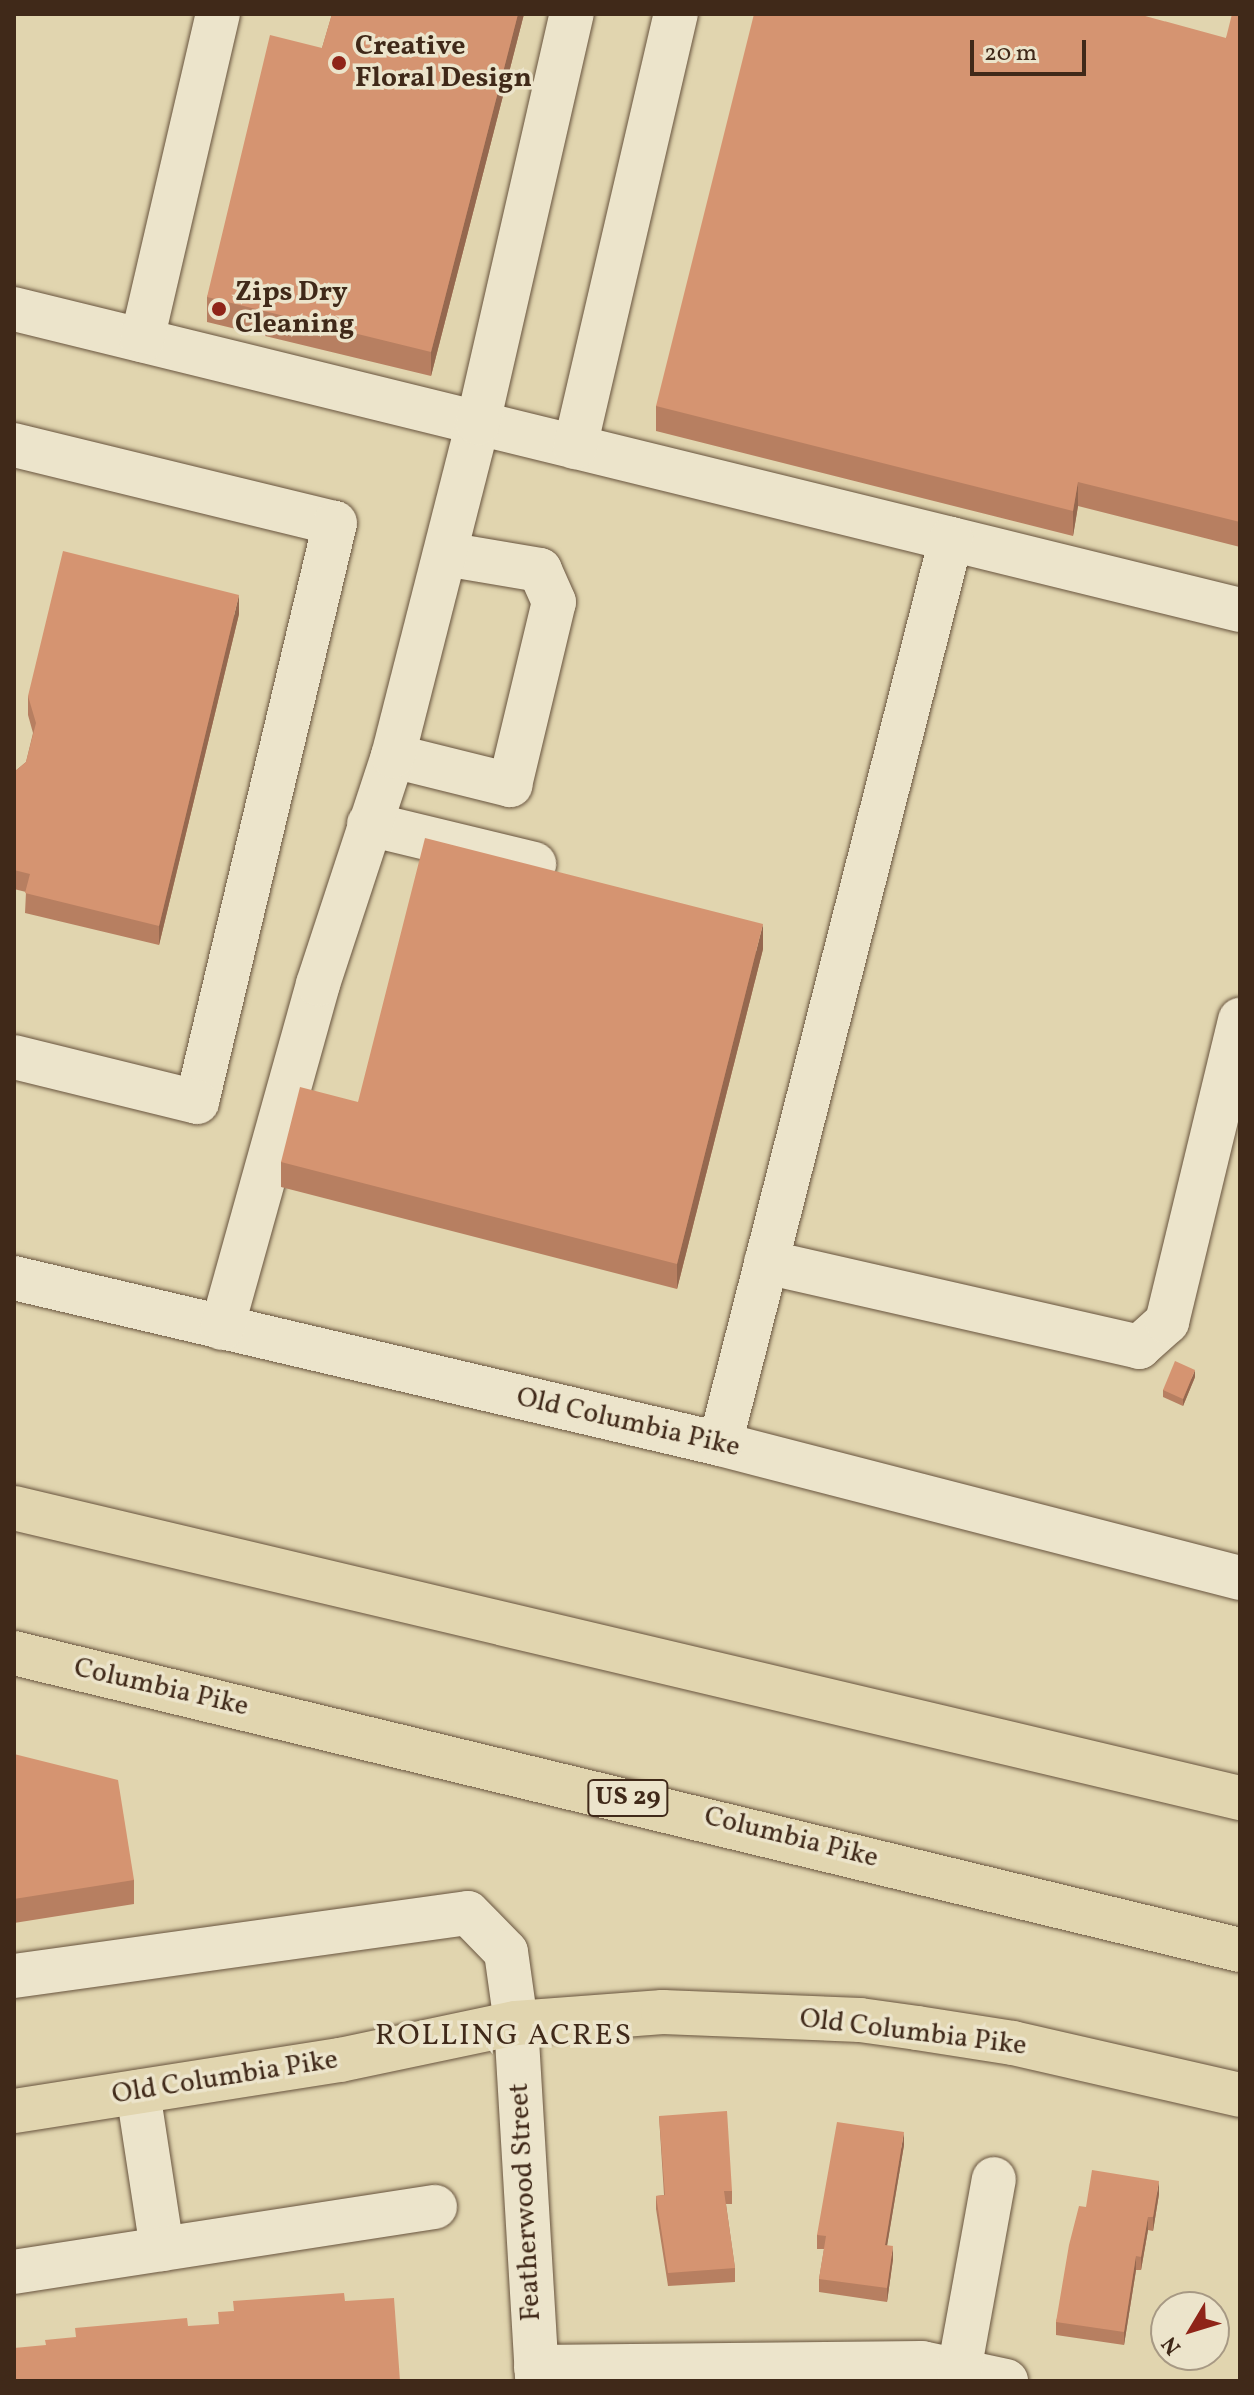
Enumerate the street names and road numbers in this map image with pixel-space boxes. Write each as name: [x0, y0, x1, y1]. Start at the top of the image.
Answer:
street label: Old Columbia Pike: [513, 1381, 743, 1465]
street label: Columbia Pike: [71, 1652, 251, 1724]
road number: US 29: [586, 1776, 670, 1820]
street label: Columbia Pike: [701, 1800, 881, 1876]
street label: Old Columbia Pike: [798, 2002, 1028, 2064]
street label: Old Columbia Pike: [110, 2044, 340, 2112]
street label: Featherwood Street: [503, 2082, 549, 2322]

